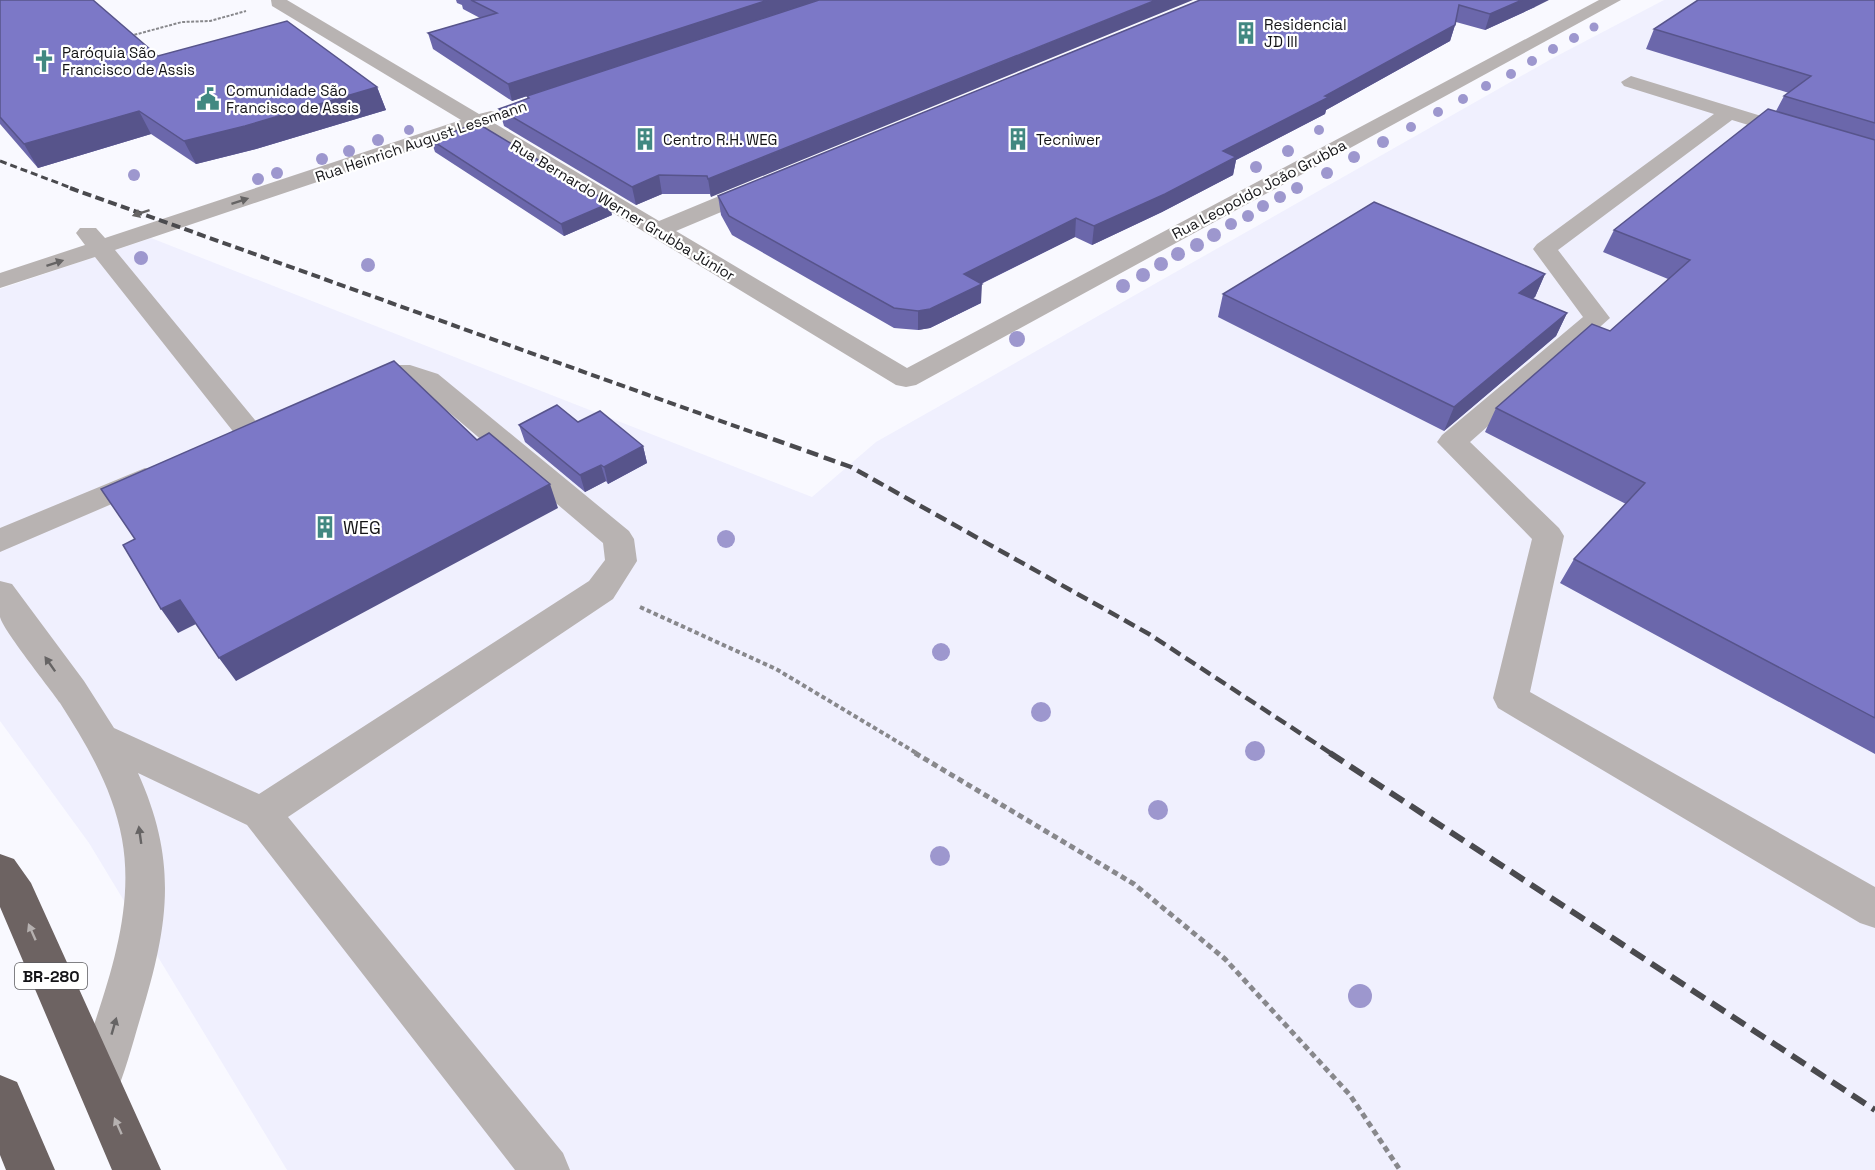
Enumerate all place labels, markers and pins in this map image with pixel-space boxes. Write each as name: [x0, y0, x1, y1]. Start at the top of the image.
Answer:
place label: Residencial JD III: [1264, 15, 1347, 51]
building icon: Residencial JD III: [1233, 20, 1259, 46]
place label: Paróquia São Francisco de Assis: [62, 43, 195, 79]
church icon: Paróquia São Francisco de Assis: [31, 48, 57, 74]
place label: Comunidade São Francisco de Assis: [226, 81, 359, 117]
public building icon: Comunidade São Francisco de Assis: [195, 86, 221, 112]
building icon: Centro R.H. WEG: [632, 126, 658, 152]
building icon: Tecniwer: [1005, 126, 1031, 152]
place label: Centro R.H. WEG: [663, 130, 778, 149]
place label: Tecniwer: [1036, 130, 1101, 149]
building icon: WEG: [312, 514, 338, 540]
place label: WEG: [343, 516, 381, 539]

